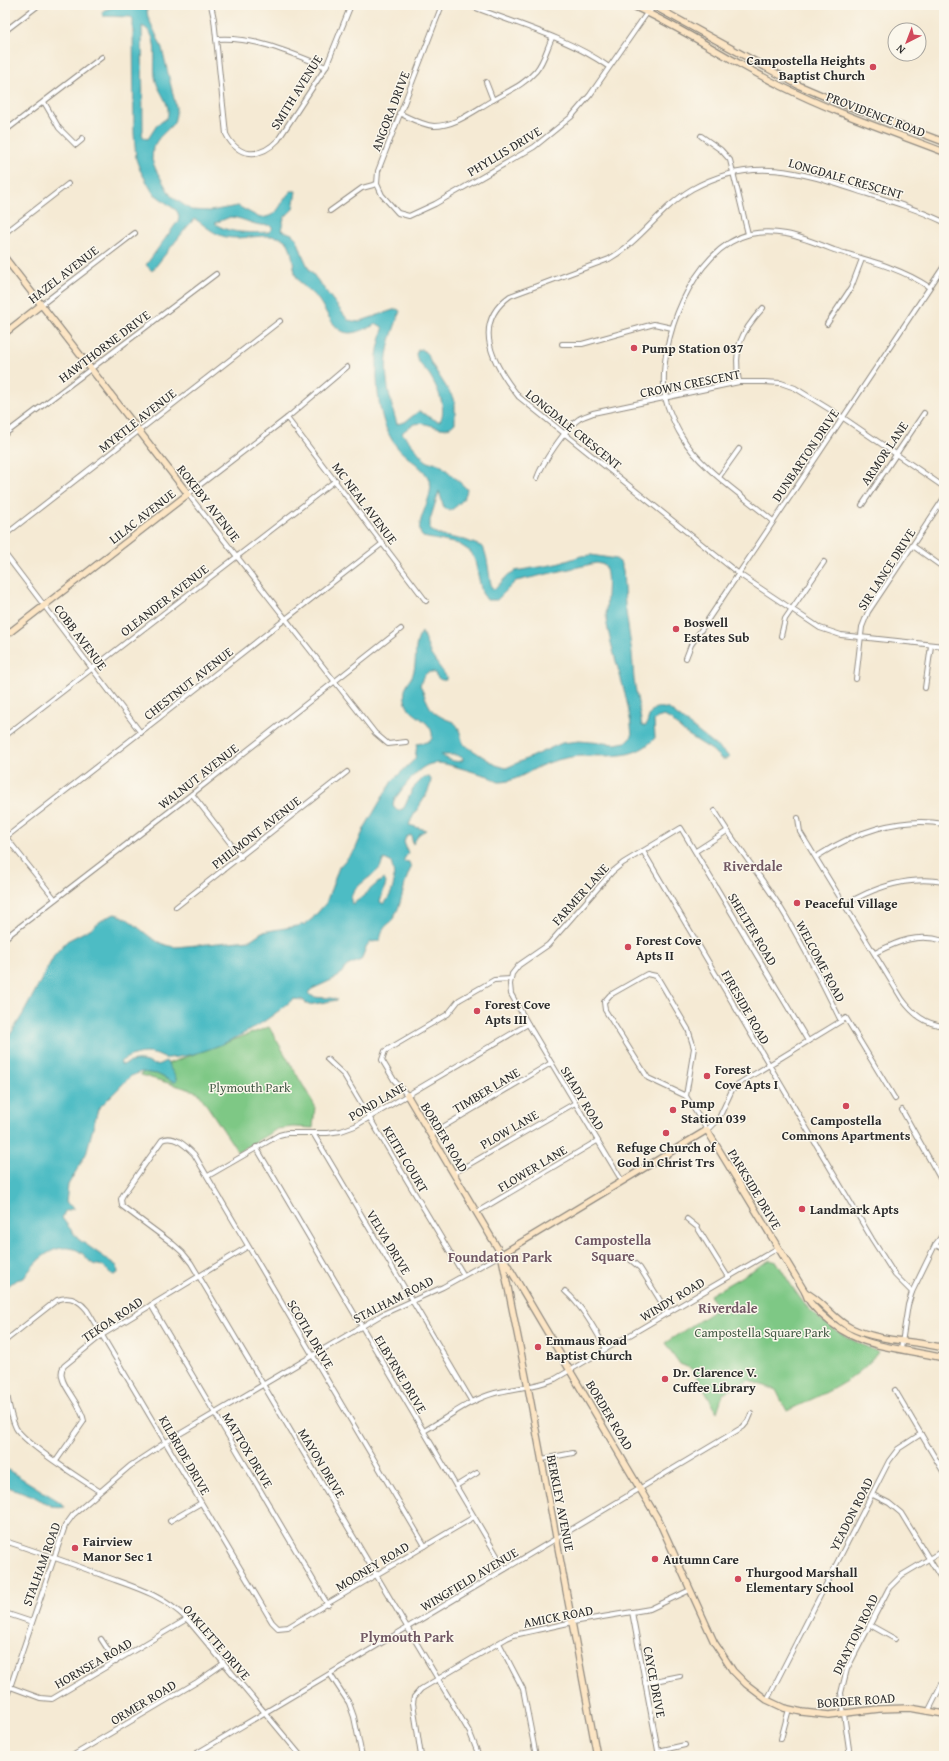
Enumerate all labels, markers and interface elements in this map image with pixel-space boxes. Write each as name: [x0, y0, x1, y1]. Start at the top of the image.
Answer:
north arrow: [887, 22, 927, 62]
text: N: [892, 41, 908, 58]
street label: SMITH AVENUE: [266, 51, 327, 134]
place label: Campostella Heights Baptist Church: [747, 51, 865, 85]
marker: Campostella Heights Baptist Church: [868, 62, 878, 72]
street label: ANGORA DRIVE: [366, 68, 415, 154]
street label: PROVIDENCE ROAD: [824, 87, 928, 142]
street label: PHYLLIS DRIVE: [463, 121, 545, 181]
street label: LONGDALE CRESCENT: [786, 153, 906, 204]
street label: HAZEL AVENUE: [24, 241, 103, 308]
street label: HAWTHORNE DRIVE: [54, 305, 154, 387]
place label: Pump Station 037: [642, 339, 744, 358]
marker: Pump Station 037: [629, 343, 639, 353]
street label: CROWN CRESCENT: [638, 364, 743, 403]
street label: MYRTLE AVENUE: [94, 384, 181, 457]
street label: LONGDALE CRESCENT: [522, 385, 626, 474]
street label: DUNBARTON DRIVE: [767, 405, 844, 506]
street label: ARMOR LANE: [856, 417, 913, 489]
street label: MC NEAL AVENUE: [327, 458, 402, 549]
street label: ROKEBY AVENUE: [172, 461, 245, 546]
street label: LILAC AVENUE: [105, 484, 180, 548]
street label: SIR LANCE DRIVE: [853, 524, 920, 614]
street label: OLEANDER AVENUE: [116, 560, 213, 641]
street label: COBB AVENUE: [49, 600, 112, 675]
place label: Boswell Estates Sub: [684, 613, 749, 647]
marker: Boswell Estates Sub: [671, 624, 681, 634]
street label: CHESTNUT AVENUE: [140, 642, 237, 724]
street label: WALNUT AVENUE: [154, 739, 243, 814]
street label: PHILMONT AVENUE: [208, 791, 305, 873]
district label: Riverdale: [723, 856, 783, 876]
street label: FARMER LANE: [547, 859, 614, 930]
street label: SHELTER ROAD: [723, 889, 782, 969]
place label: Peaceful Village: [805, 894, 898, 913]
marker: Peaceful Village: [792, 898, 802, 908]
street label: WELCOME ROAD: [791, 917, 850, 1005]
place label: Forest Cove Apts II: [636, 931, 701, 965]
marker: Forest Cove Apts II: [623, 942, 633, 952]
street label: FIRESIDE ROAD: [717, 967, 775, 1048]
place label: Forest Cove Apts III: [485, 995, 550, 1029]
marker: Forest Cove Apts III: [472, 1006, 482, 1016]
place label: Forest Cove Apts I: [715, 1060, 778, 1094]
street label: TIMBER LANE: [449, 1063, 524, 1118]
street label: SHADY ROAD: [556, 1063, 609, 1134]
marker: Forest Cove Apts I: [702, 1071, 712, 1081]
street label: POND LANE: [345, 1077, 410, 1126]
park label: Plymouth Park: [209, 1078, 291, 1097]
place label: Pump Station 039: [681, 1094, 746, 1128]
street label: BORDER ROAD: [416, 1099, 473, 1176]
marker: Campostella Commons Apartments: [841, 1101, 851, 1111]
street label: PLOW LANE: [477, 1105, 542, 1154]
marker: Pump Station 039: [668, 1105, 678, 1115]
place label: Campostella Commons Apartments: [782, 1111, 911, 1145]
street label: KEITH COURT: [378, 1122, 433, 1197]
marker: Refuge Church of God in Christ Trs: [661, 1128, 671, 1138]
place label: Refuge Church of God in Christ Trs: [617, 1138, 717, 1172]
street label: FLOWER LANE: [494, 1140, 571, 1197]
street label: PARKSIDE DRIVE: [723, 1145, 786, 1234]
place label: Landmark Apts: [810, 1200, 899, 1219]
marker: Landmark Apts: [797, 1204, 807, 1214]
street label: VELVA DRIVE: [362, 1206, 416, 1279]
district label: Campostella Square: [575, 1230, 652, 1266]
district label: Foundation Park: [448, 1247, 553, 1267]
street label: STALHAM ROAD: [350, 1271, 437, 1328]
street label: WINDY ROAD: [636, 1273, 708, 1326]
street label: TEKOA ROAD: [78, 1292, 147, 1347]
street label: SCOTIA DRIVE: [282, 1296, 339, 1373]
district label: Riverdale: [698, 1298, 758, 1318]
park label: Campostella Square Park: [694, 1323, 830, 1342]
place label: Emmaus Road Baptist Church: [546, 1331, 632, 1365]
street label: ELBYRNE DRIVE: [370, 1332, 432, 1417]
marker: Emmaus Road Baptist Church: [533, 1342, 543, 1352]
place label: Dr. Clarence V. Cuffee Library: [673, 1363, 757, 1397]
marker: Dr. Clarence V. Cuffee Library: [660, 1374, 670, 1384]
street label: BORDER ROAD: [581, 1377, 638, 1454]
street label: MATTOX DRIVE: [217, 1409, 278, 1492]
street label: KILBRIDE DRIVE: [154, 1412, 215, 1499]
street label: MAYON DRIVE: [293, 1425, 350, 1502]
street label: BERKLEY AVENUE: [542, 1453, 579, 1554]
street label: YEADON ROAD: [825, 1474, 878, 1554]
street label: STALHAM ROAD: [18, 1520, 65, 1609]
place label: Fairview Manor Sec 1: [83, 1532, 153, 1566]
street label: MOONEY ROAD: [332, 1537, 413, 1596]
marker: Fairview Manor Sec 1: [70, 1543, 80, 1553]
street label: WINGFIELD AVENUE: [417, 1543, 522, 1616]
place label: Autumn Care: [663, 1550, 739, 1569]
marker: Autumn Care: [650, 1554, 660, 1564]
place label: Thurgood Marshall Elementary School: [746, 1563, 858, 1597]
marker: Thurgood Marshall Elementary School: [733, 1574, 743, 1584]
street label: DRAYTON ROAD: [828, 1591, 883, 1678]
street label: OAKLETTE DRIVE: [178, 1600, 255, 1685]
street label: AMICK ROAD: [521, 1600, 595, 1633]
district label: Plymouth Park: [360, 1627, 455, 1647]
street label: HORNSEA ROAD: [51, 1633, 136, 1693]
street label: CAYCE DRIVE: [638, 1645, 671, 1720]
street label: ORMER ROAD: [107, 1675, 180, 1730]
street label: BORDER ROAD: [816, 1688, 896, 1713]

